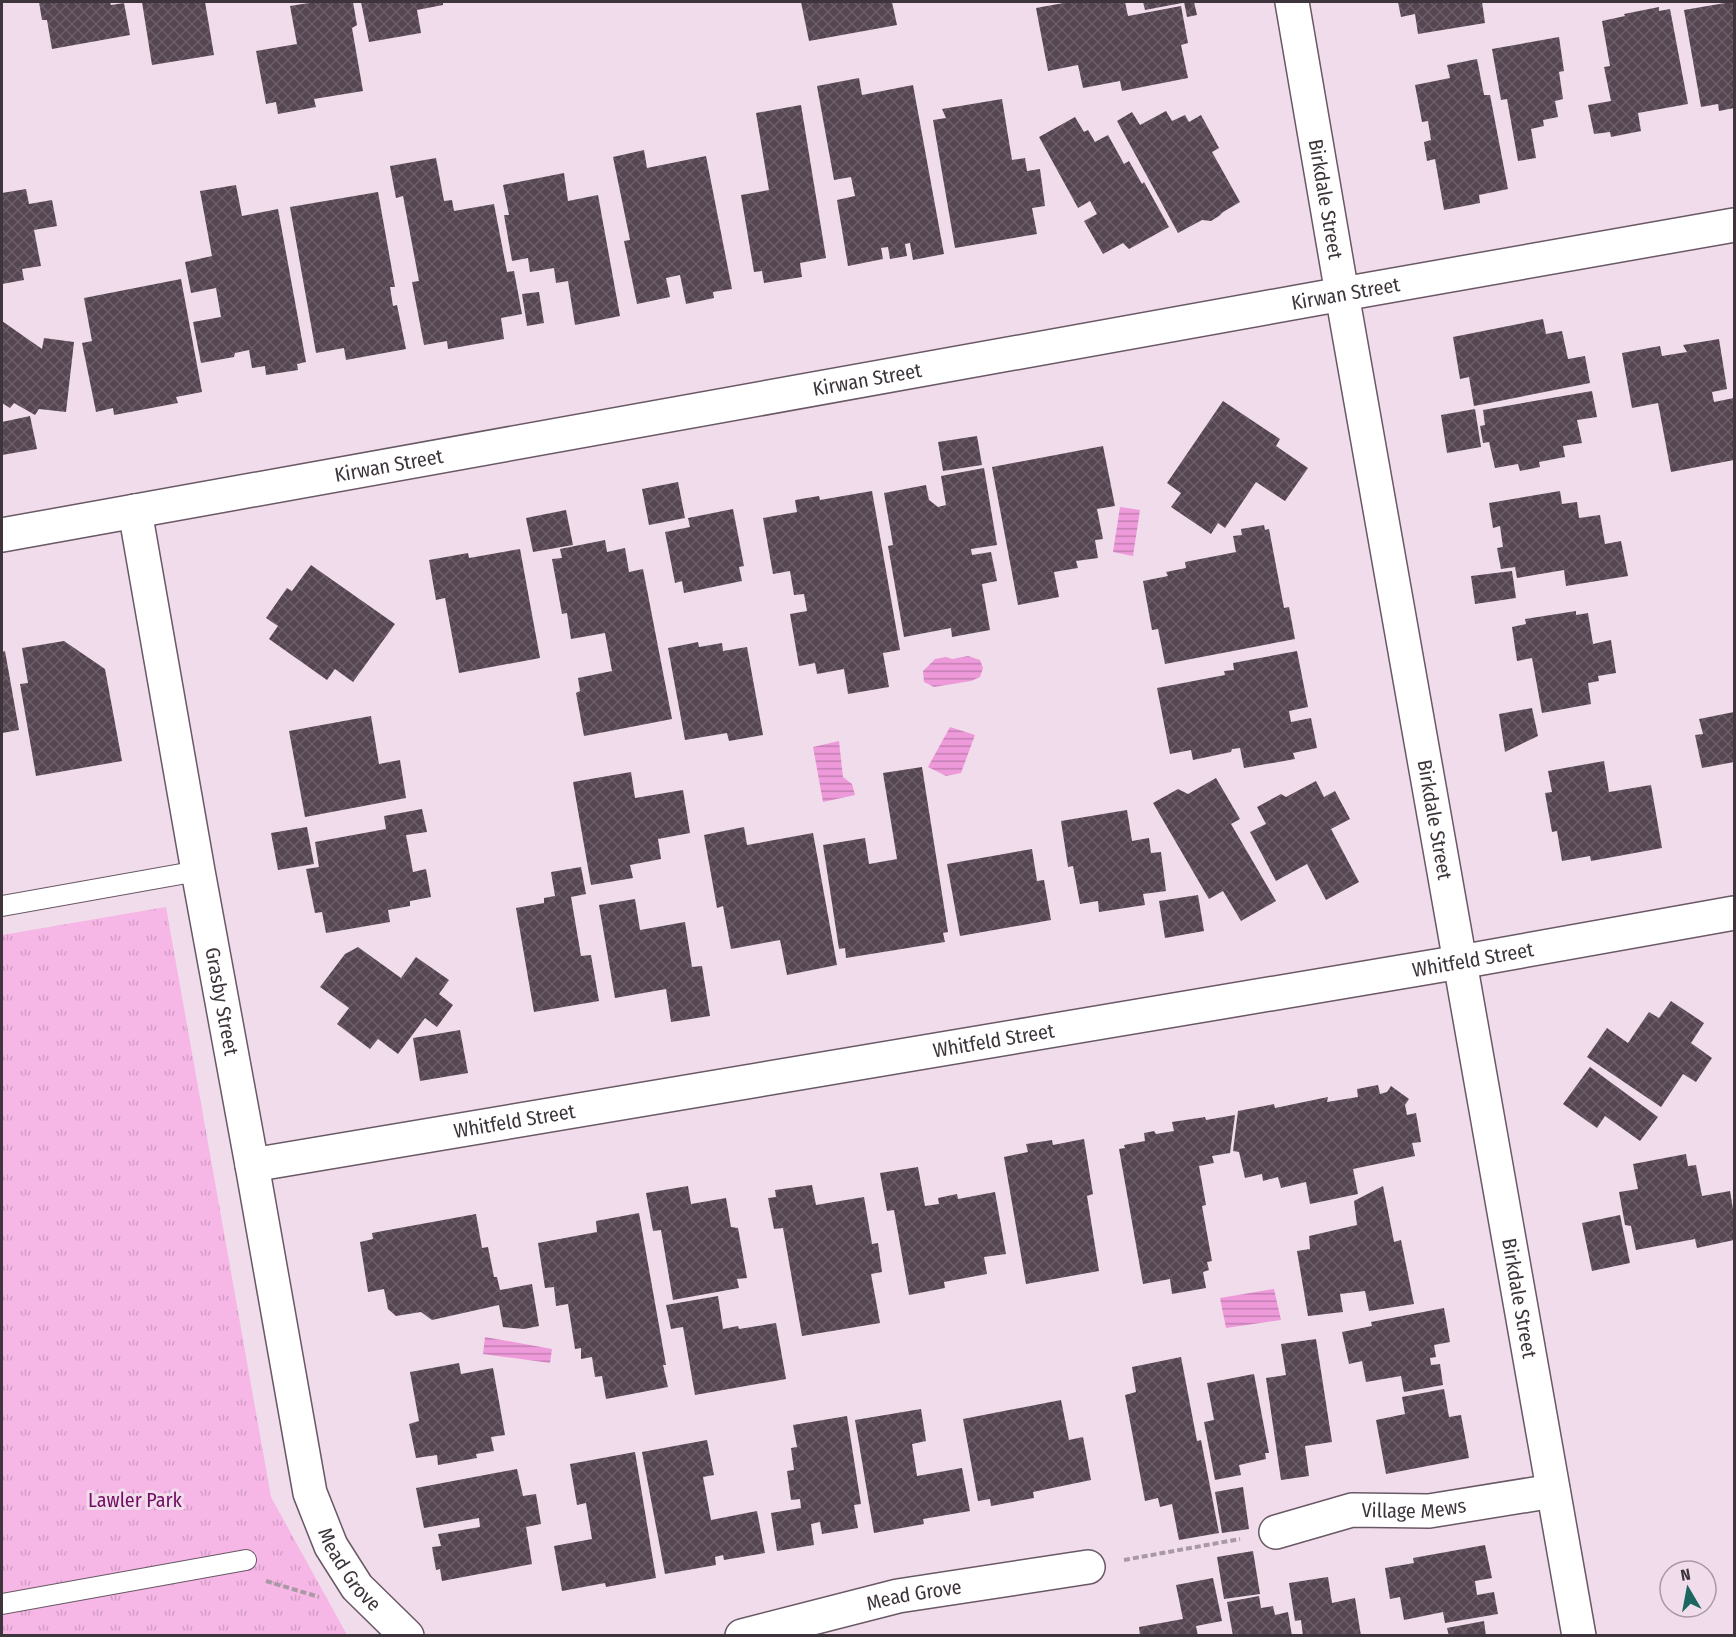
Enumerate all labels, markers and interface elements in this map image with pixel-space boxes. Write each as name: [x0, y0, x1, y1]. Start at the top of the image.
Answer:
street label: Birkdale Street: [1304, 137, 1348, 261]
street label: Kirwan Street: [1289, 272, 1402, 315]
street label: Kirwan Street: [811, 358, 924, 401]
street label: Kirwan Street: [333, 444, 445, 487]
street label: Birkdale Street: [1412, 758, 1457, 882]
street label: Whitfeld Street: [1410, 937, 1536, 982]
street label: Grasby Street: [200, 945, 244, 1058]
street label: Whitfeld Street: [931, 1018, 1057, 1062]
street label: Whitfeld Street: [452, 1099, 577, 1143]
street label: Birkdale Street: [1497, 1236, 1542, 1361]
park label: Lawler Park: [88, 1488, 183, 1512]
street label: Village Mews: [1361, 1493, 1468, 1523]
street label: Mead Grove: [313, 1524, 386, 1616]
north arrow: [1658, 1559, 1718, 1619]
text: N: [1679, 1565, 1692, 1585]
street label: Mead Grove: [864, 1574, 963, 1616]

